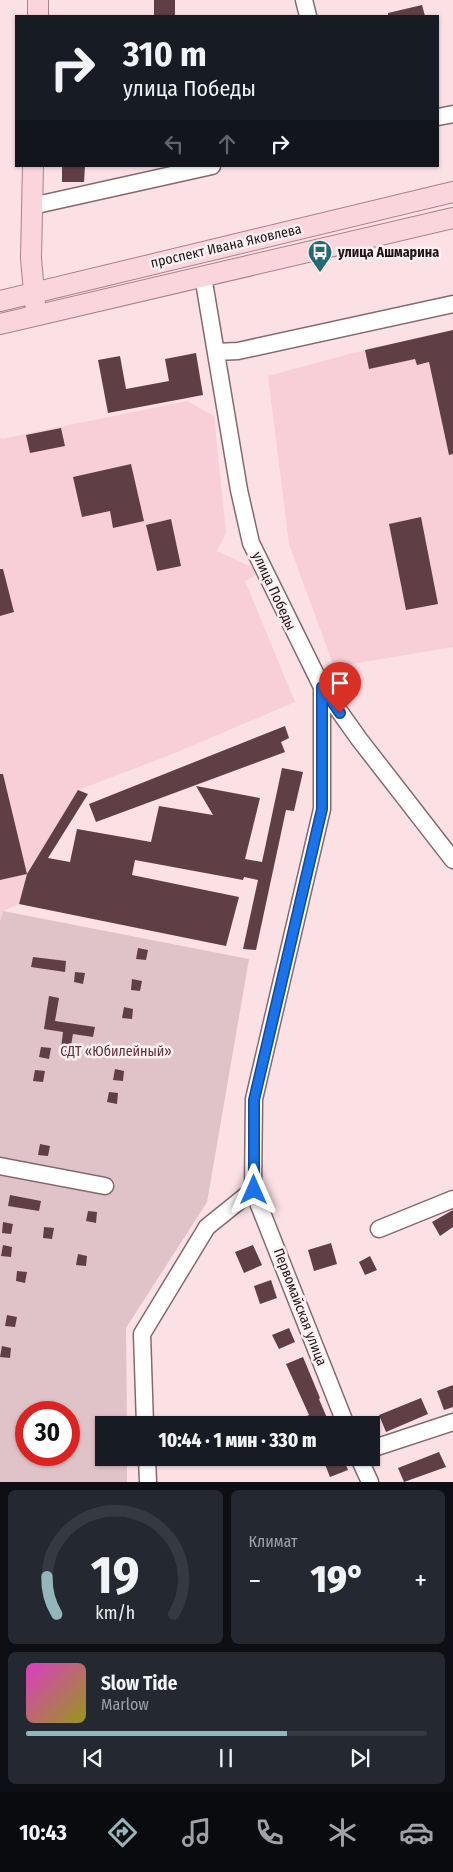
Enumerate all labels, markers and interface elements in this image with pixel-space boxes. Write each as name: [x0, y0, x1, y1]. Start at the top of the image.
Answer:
text: 310 m: [123, 33, 207, 75]
icon: right: [40, 35, 105, 100]
text: улица Победы: [123, 75, 256, 102]
icon: left: [160, 130, 188, 158]
icon: ahead: [213, 130, 241, 158]
icon: right: [266, 130, 294, 158]
street label: проспект Ивана Яковлева: [149, 220, 303, 272]
bus stop icon: улица Ашмарина: [307, 239, 333, 273]
place label: улица Ашмарина: [337, 244, 439, 261]
street label: улица Победы: [248, 549, 300, 633]
pin: [319, 662, 361, 713]
icon: arrive: [326, 669, 354, 697]
park label: СДТ «Юбилейный»: [60, 1043, 172, 1060]
position arrow: [227, 1163, 279, 1215]
street label: Первомайская улица: [270, 1246, 330, 1368]
speed limit sign: 30: [15, 1401, 80, 1466]
text: 10:44 · 1 мин · 330 m: [159, 1429, 316, 1452]
text: Климат: [249, 1532, 298, 1551]
text: 19: [91, 1544, 140, 1607]
text: 19°: [311, 1556, 365, 1602]
text: −: [249, 1564, 261, 1597]
text: +: [414, 1564, 427, 1597]
text: km/h: [95, 1602, 135, 1624]
text: Slow Tide: [101, 1672, 177, 1695]
text: Marlow: [101, 1695, 149, 1714]
icon: previous: [79, 1744, 107, 1772]
icon: pause: [212, 1744, 240, 1772]
icon: next: [346, 1744, 374, 1772]
icon: directions: [105, 1815, 140, 1850]
icon: music: [179, 1815, 214, 1850]
icon: phone: [252, 1815, 287, 1850]
icon: climate: [325, 1815, 360, 1850]
icon: car: [399, 1815, 434, 1850]
text: 10:43: [19, 1819, 67, 1846]

